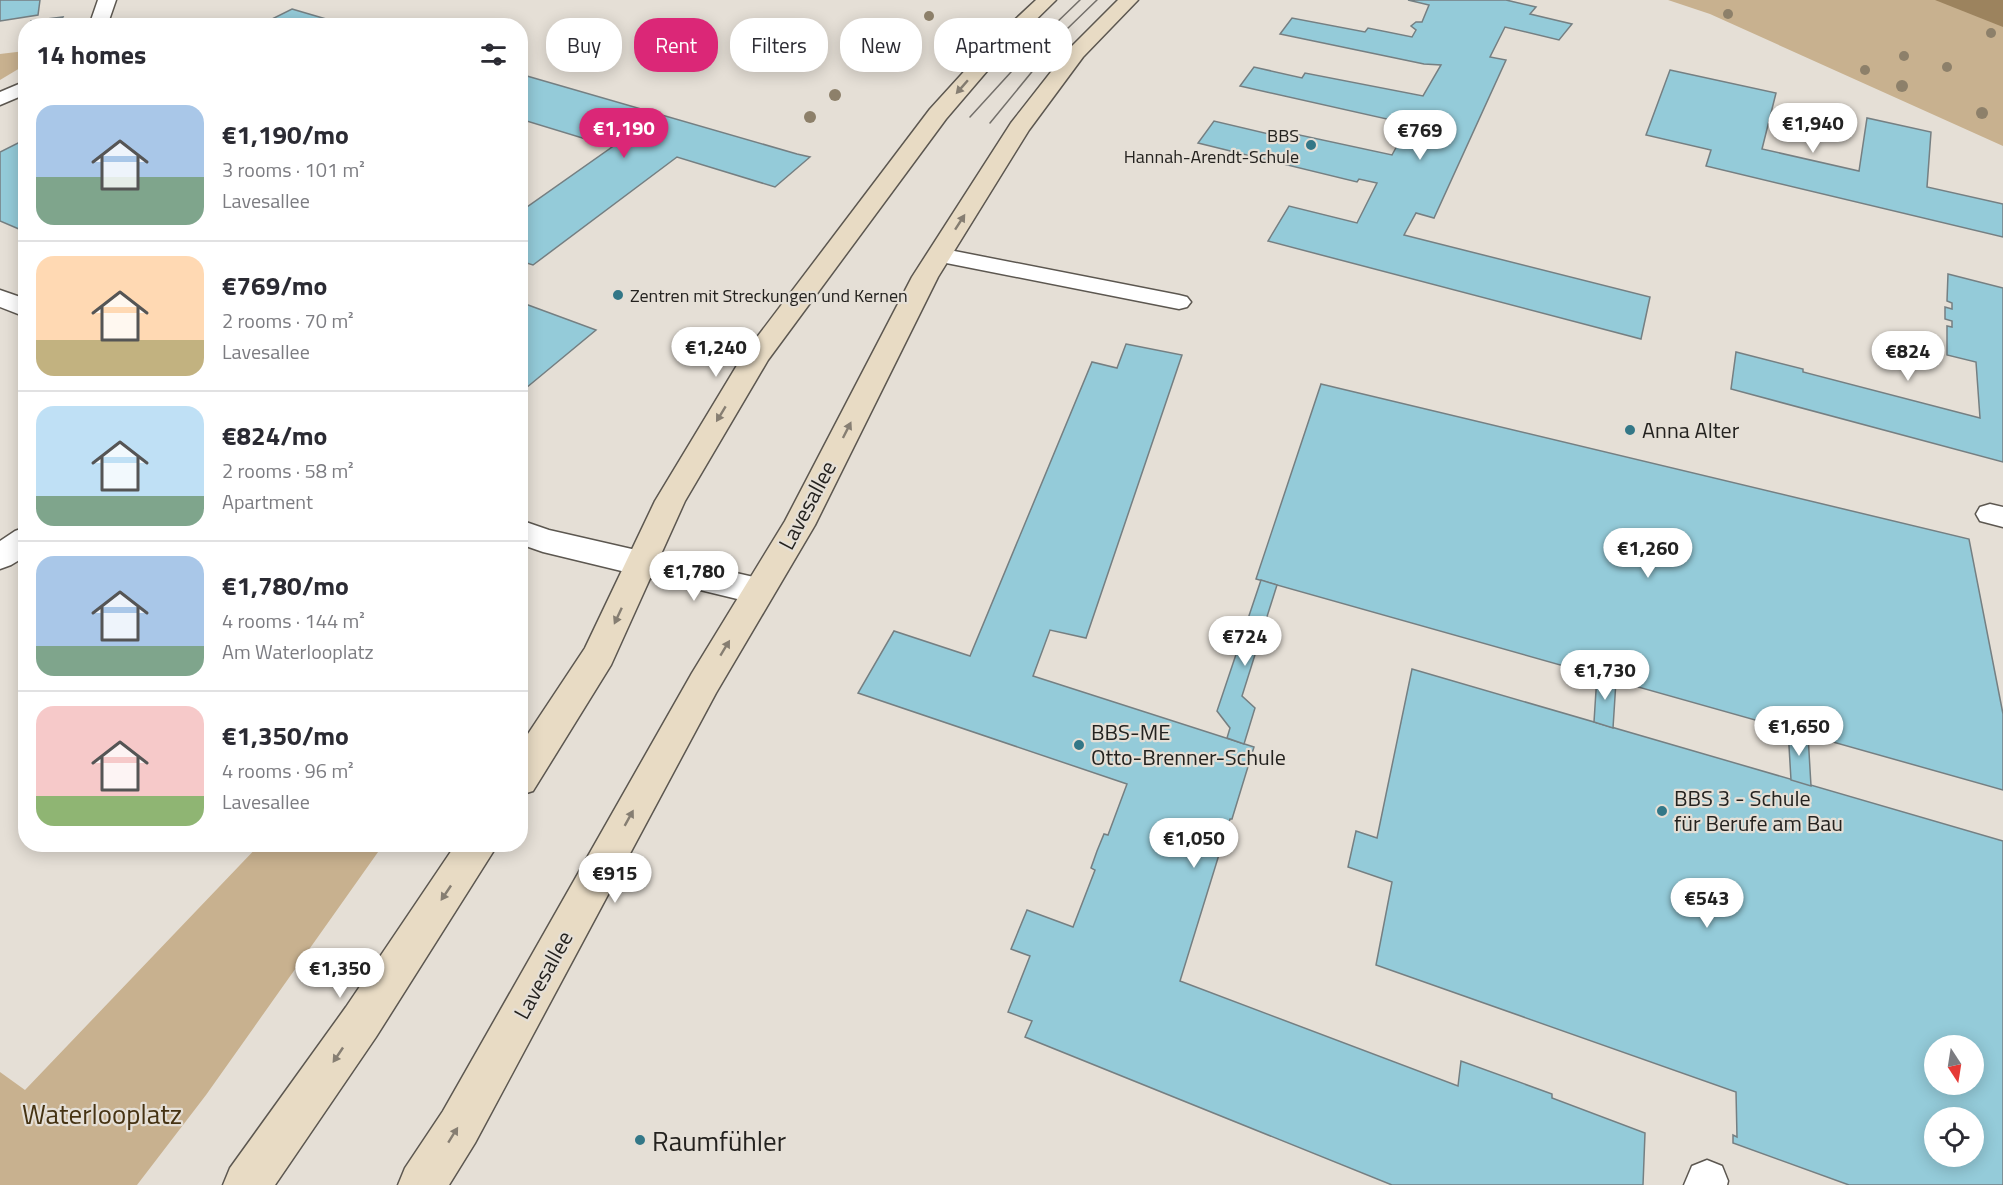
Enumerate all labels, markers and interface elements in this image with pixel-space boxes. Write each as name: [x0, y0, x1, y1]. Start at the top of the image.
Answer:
chip: Buy: [546, 18, 622, 72]
chip: Rent: [634, 18, 718, 72]
chip: Filters: [730, 18, 828, 72]
chip: New: [840, 18, 922, 72]
chip: Apartment: [934, 18, 1072, 72]
text: 14 homes: [36, 35, 146, 74]
icon: filters: [477, 38, 510, 71]
one-way arrow: [956, 79, 969, 94]
pin: €1,940: [1764, 103, 1862, 154]
text: €1,940: [1782, 107, 1844, 138]
pin: €1,190: [575, 108, 673, 159]
pin: €769: [1384, 110, 1456, 161]
text: €1,190: [593, 112, 655, 143]
text: €769: [1398, 114, 1442, 145]
text: €1,190/mo: [222, 115, 349, 154]
place label: BBS Hannah-Arendt-Schule: [1124, 122, 1299, 170]
icon: home: [84, 129, 156, 201]
marker: BBS Hannah-Arendt-Schule: [1304, 138, 1318, 152]
text: 3 rooms · 101 m²: [222, 154, 365, 185]
text: Lavesallee: [222, 185, 310, 216]
one-way arrow: [954, 214, 965, 230]
text: €769/mo: [222, 266, 327, 305]
icon: home: [84, 280, 156, 352]
place label: Zentren mit Streckungen und Kernen: [630, 282, 908, 309]
marker: Zentren mit Streckungen und Kernen: [611, 288, 625, 302]
text: 2 rooms · 70 m²: [222, 305, 354, 336]
pin: €1,240: [667, 327, 765, 378]
text: €1,240: [685, 331, 747, 362]
pin: €824: [1872, 331, 1944, 382]
text: €824: [1886, 335, 1930, 366]
text: Lavesallee: [222, 336, 310, 367]
one-way arrow: [716, 406, 727, 422]
place label: Anna Alter: [1642, 413, 1740, 447]
text: €824/mo: [222, 416, 327, 455]
one-way arrow: [842, 421, 852, 438]
marker: Anna Alter: [1623, 423, 1637, 437]
icon: home: [84, 430, 156, 502]
street label: Lavesallee: [769, 454, 845, 556]
text: 2 rooms · 58 m²: [222, 455, 354, 486]
text: Apartment: [222, 486, 313, 517]
pin: €1,260: [1599, 528, 1697, 579]
text: €1,260: [1617, 532, 1679, 563]
pin: €1,780: [645, 551, 743, 602]
text: €1,780: [663, 555, 725, 586]
text: €1,780/mo: [222, 566, 349, 605]
icon: home: [84, 580, 156, 652]
text: 4 rooms · 144 m²: [222, 605, 365, 636]
one-way arrow: [613, 608, 622, 625]
pin: €724: [1209, 616, 1281, 667]
text: €724: [1223, 620, 1267, 651]
text: Am Waterlooplatz: [222, 636, 374, 667]
one-way arrow: [719, 640, 730, 656]
pin: €1,730: [1556, 650, 1654, 701]
text: €1,730: [1574, 654, 1636, 685]
pin: €1,650: [1750, 706, 1848, 757]
text: €1,650: [1768, 710, 1830, 741]
place label: BBS-ME Otto-Brenner-Schule: [1091, 715, 1286, 774]
text: €1,350/mo: [222, 716, 349, 755]
icon: home: [84, 730, 156, 802]
marker: BBS-ME Otto-Brenner-Schule: [1072, 738, 1086, 752]
text: 4 rooms · 96 m²: [222, 755, 354, 786]
place label: BBS 3 - Schule für Berufe am Bau: [1674, 781, 1843, 840]
text: Lavesallee: [222, 786, 310, 817]
marker: BBS 3 - Schule für Berufe am Bau: [1655, 804, 1669, 818]
one-way arrow: [624, 809, 634, 826]
pin: €1,050: [1145, 818, 1243, 869]
text: €1,050: [1163, 822, 1225, 853]
pin: €915: [579, 853, 651, 904]
text: €915: [593, 857, 637, 888]
pin: €543: [1671, 878, 1743, 929]
text: €543: [1685, 882, 1729, 913]
one-way arrow: [441, 885, 452, 902]
street label: Lavesallee: [505, 925, 581, 1025]
pin: €1,350: [291, 948, 389, 999]
text: €1,350: [309, 952, 371, 983]
north arrow: [1924, 1035, 1984, 1095]
map controls: [1924, 1035, 1984, 1167]
one-way arrow: [332, 1047, 344, 1063]
park label: Waterlooplatz: [22, 1093, 182, 1134]
button: locate: [1924, 1107, 1984, 1167]
place label: Raumfühler: [652, 1120, 786, 1161]
one-way arrow: [448, 1127, 459, 1144]
marker: Raumfühler: [633, 1133, 647, 1147]

